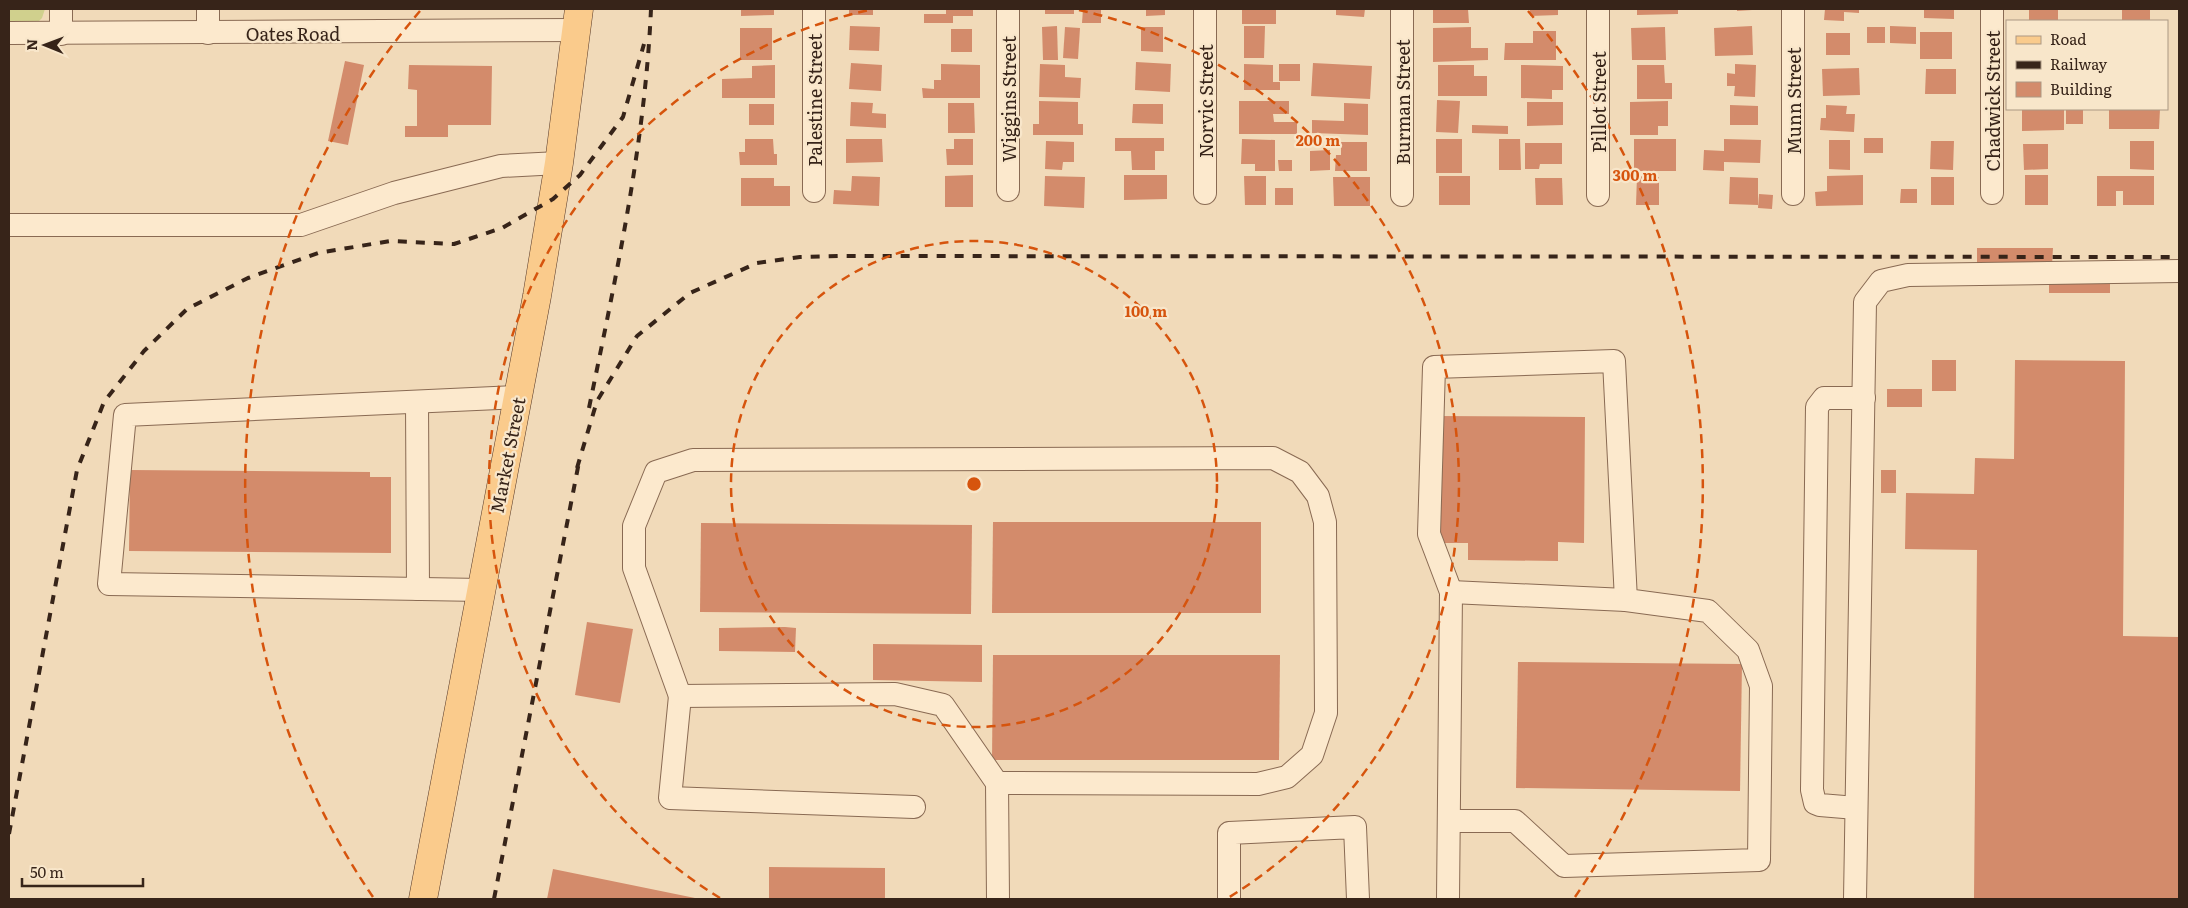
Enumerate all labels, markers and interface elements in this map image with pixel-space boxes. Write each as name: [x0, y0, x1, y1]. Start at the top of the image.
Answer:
north arrow: [20, 20, 70, 70]
street label: Oates Road: [246, 20, 340, 47]
legend: [2006, 20, 2168, 110]
text: Road: [2050, 27, 2086, 50]
street label: Chadwick Street: [1979, 30, 2006, 172]
street label: Palestine Street: [801, 33, 828, 166]
street label: Wiggins Street: [995, 35, 1022, 162]
text: N: [21, 38, 41, 51]
street label: Burman Street: [1389, 38, 1416, 165]
street label: Norvic Street: [1192, 43, 1219, 158]
street label: Munn Street: [1780, 47, 1807, 155]
street label: Pillot Street: [1585, 51, 1612, 153]
text: Railway: [2050, 52, 2108, 75]
text: Building: [2050, 77, 2112, 100]
text: 200 m: [1296, 128, 1340, 151]
text: 300 m: [1613, 163, 1657, 186]
text: 100 m: [1125, 299, 1167, 322]
street label: Market Street: [483, 394, 532, 515]
centre of rings: [965, 475, 983, 493]
scale bar: [22, 856, 144, 888]
text: 50 m: [30, 860, 64, 883]

